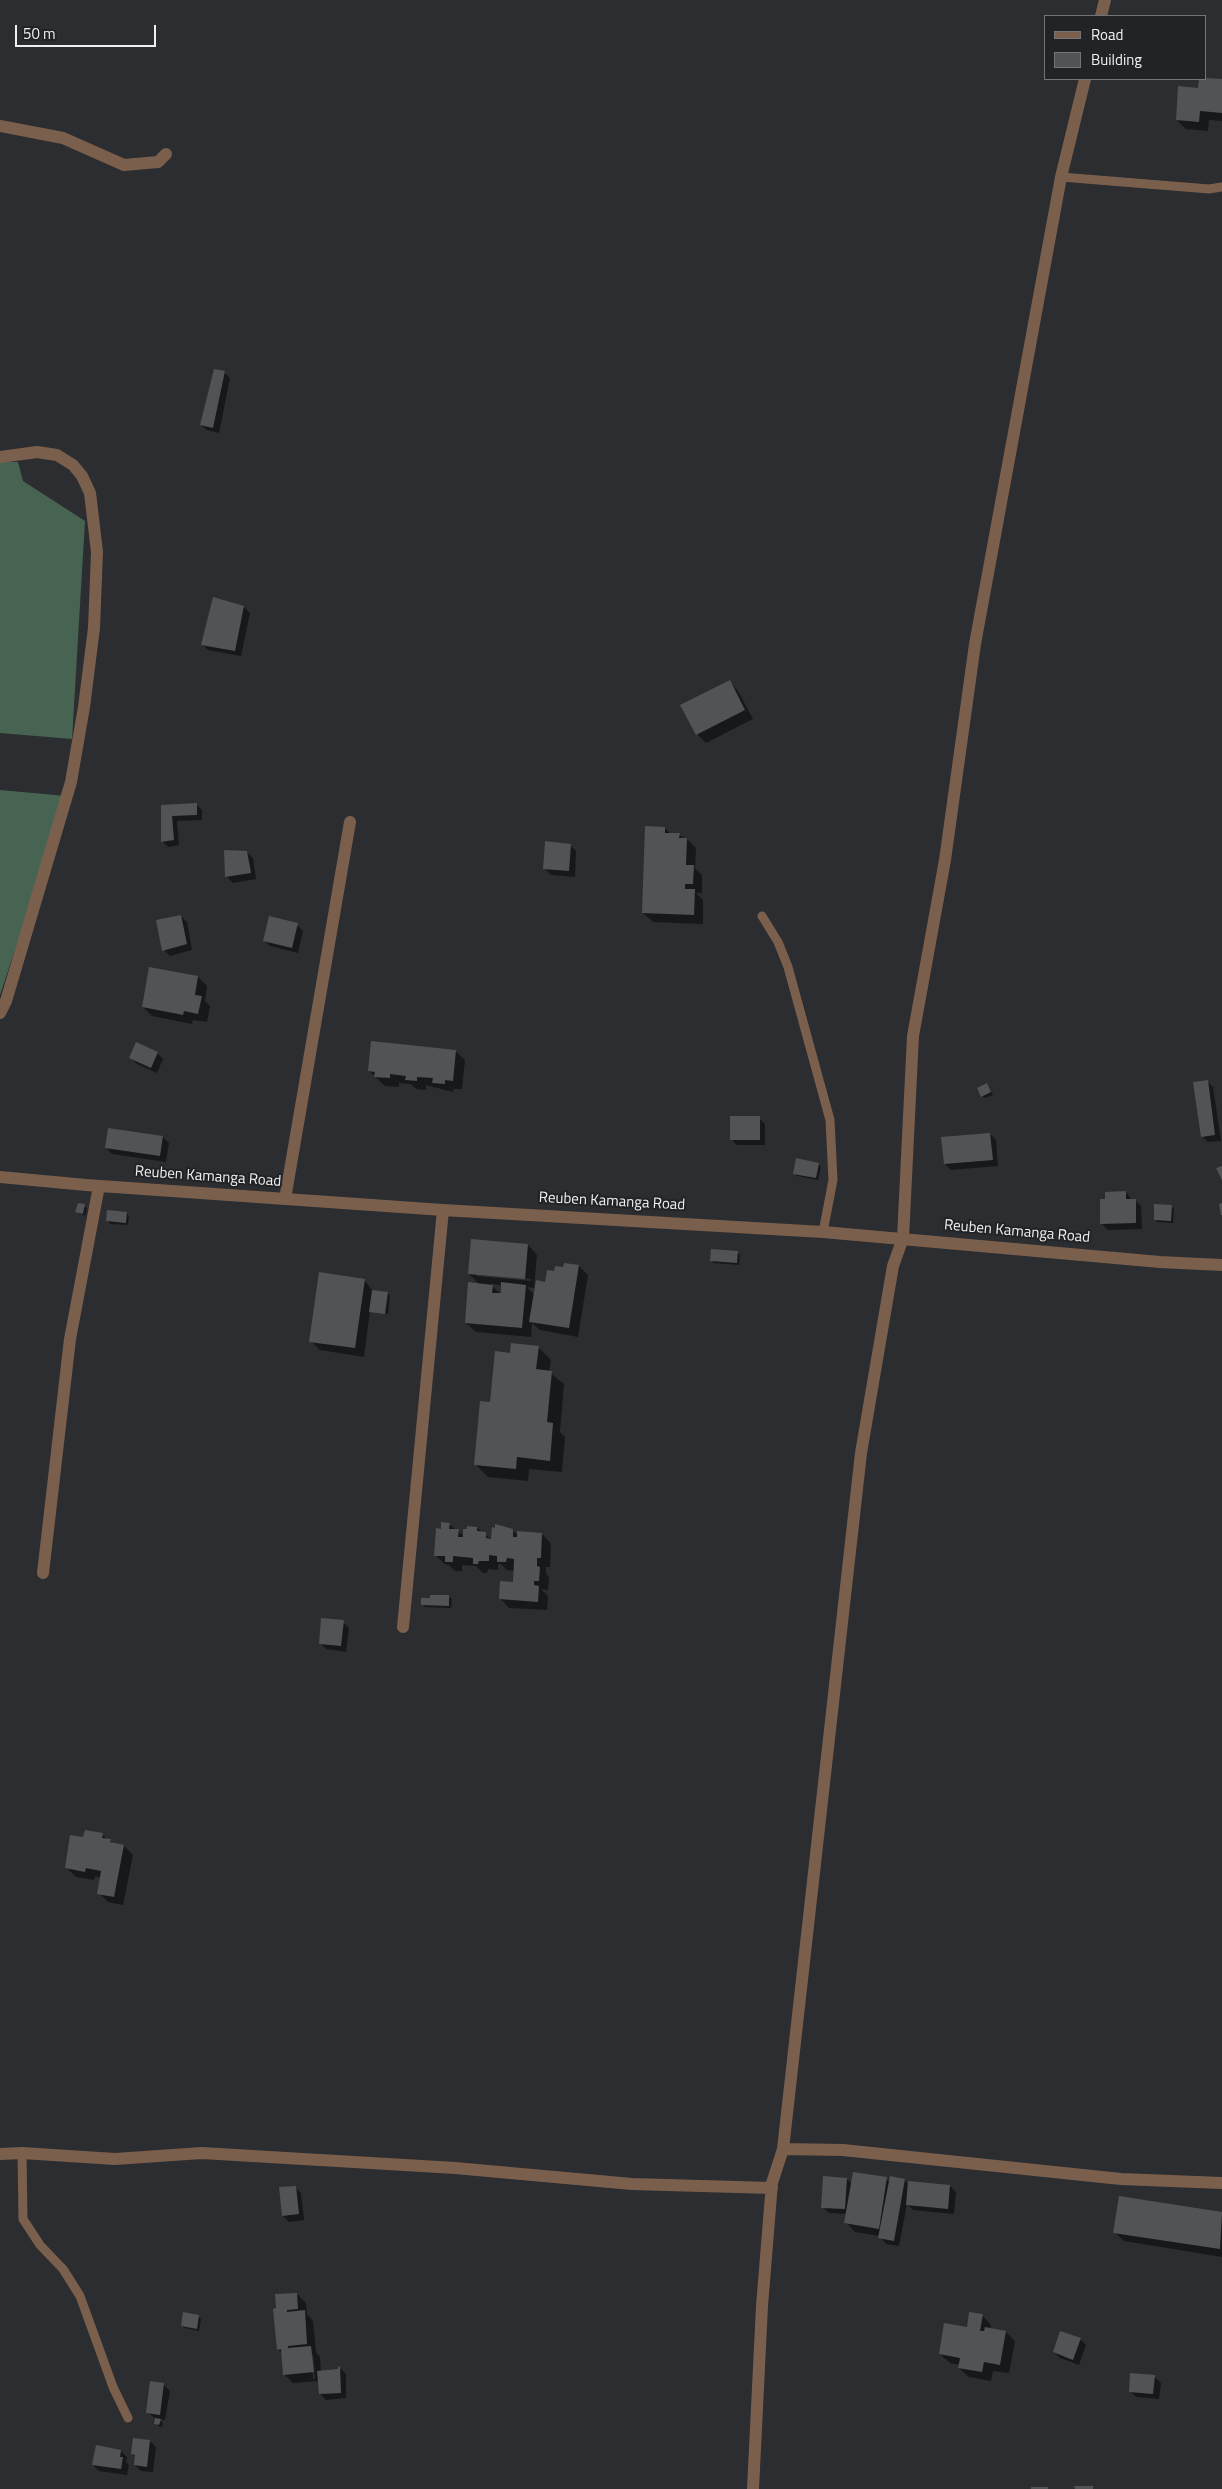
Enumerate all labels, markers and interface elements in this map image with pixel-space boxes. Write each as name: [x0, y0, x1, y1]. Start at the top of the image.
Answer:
scale bar: [18, 15, 159, 47]
legend: [1044, 15, 1207, 80]
text: 50 m: [23, 22, 56, 45]
text: Road: [1091, 23, 1123, 46]
text: Building: [1091, 48, 1142, 71]
street label: Reuben Kamanga Road: [134, 1163, 282, 1191]
street label: Reuben Kamanga Road: [538, 1189, 686, 1215]
street label: Reuben Kamanga Road: [943, 1217, 1091, 1247]

